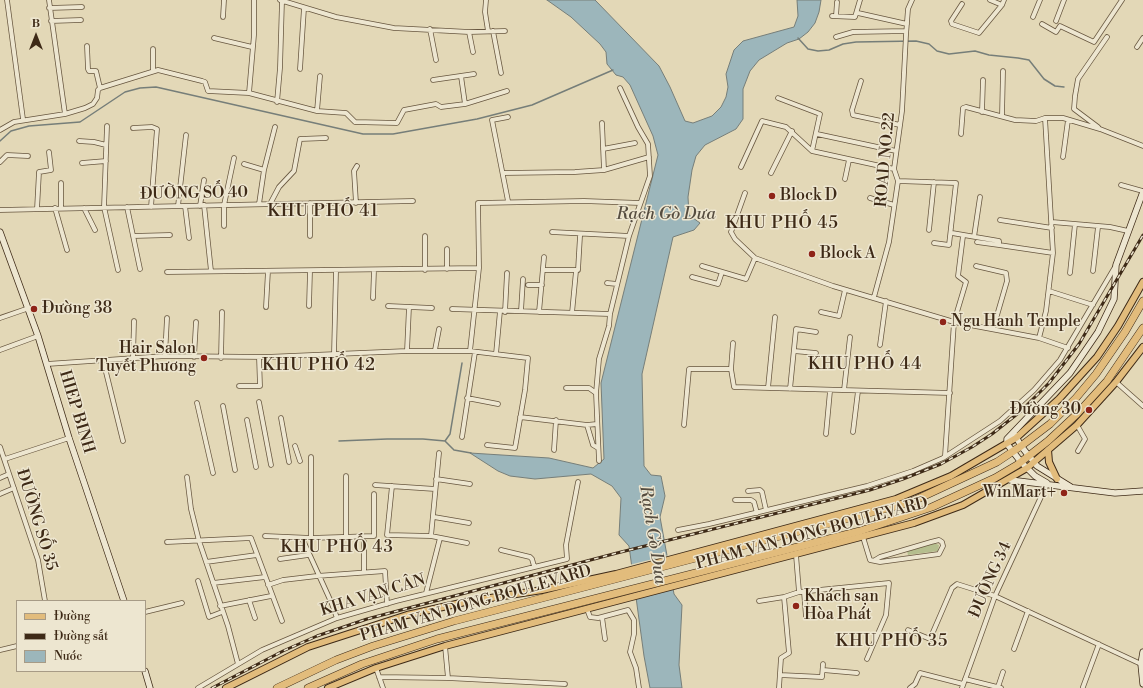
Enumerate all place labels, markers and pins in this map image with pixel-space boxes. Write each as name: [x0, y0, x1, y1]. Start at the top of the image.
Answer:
place label: Block D: [780, 186, 837, 206]
marker: Block D: [767, 191, 777, 201]
place label: Block A: [820, 244, 876, 264]
marker: Block A: [807, 249, 817, 259]
place label: Đường 38: [42, 299, 112, 319]
marker: Đường 38: [29, 304, 39, 314]
place label: Ngu Hanh Temple: [951, 312, 1081, 332]
marker: Ngu Hanh Temple: [938, 317, 948, 327]
place label: Hair Salon Tuyết Phương: [96, 339, 196, 377]
marker: Hair Salon Tuyết Phương: [199, 353, 209, 363]
place label: Đường 30: [1010, 400, 1081, 420]
marker: Đường 30: [1084, 405, 1094, 415]
place label: WinMart+: [983, 483, 1056, 503]
marker: WinMart+: [1059, 488, 1069, 498]
place label: Khách sạn Hòa Phát: [804, 587, 879, 625]
marker: Khách sạn Hòa Phát: [791, 601, 801, 611]

